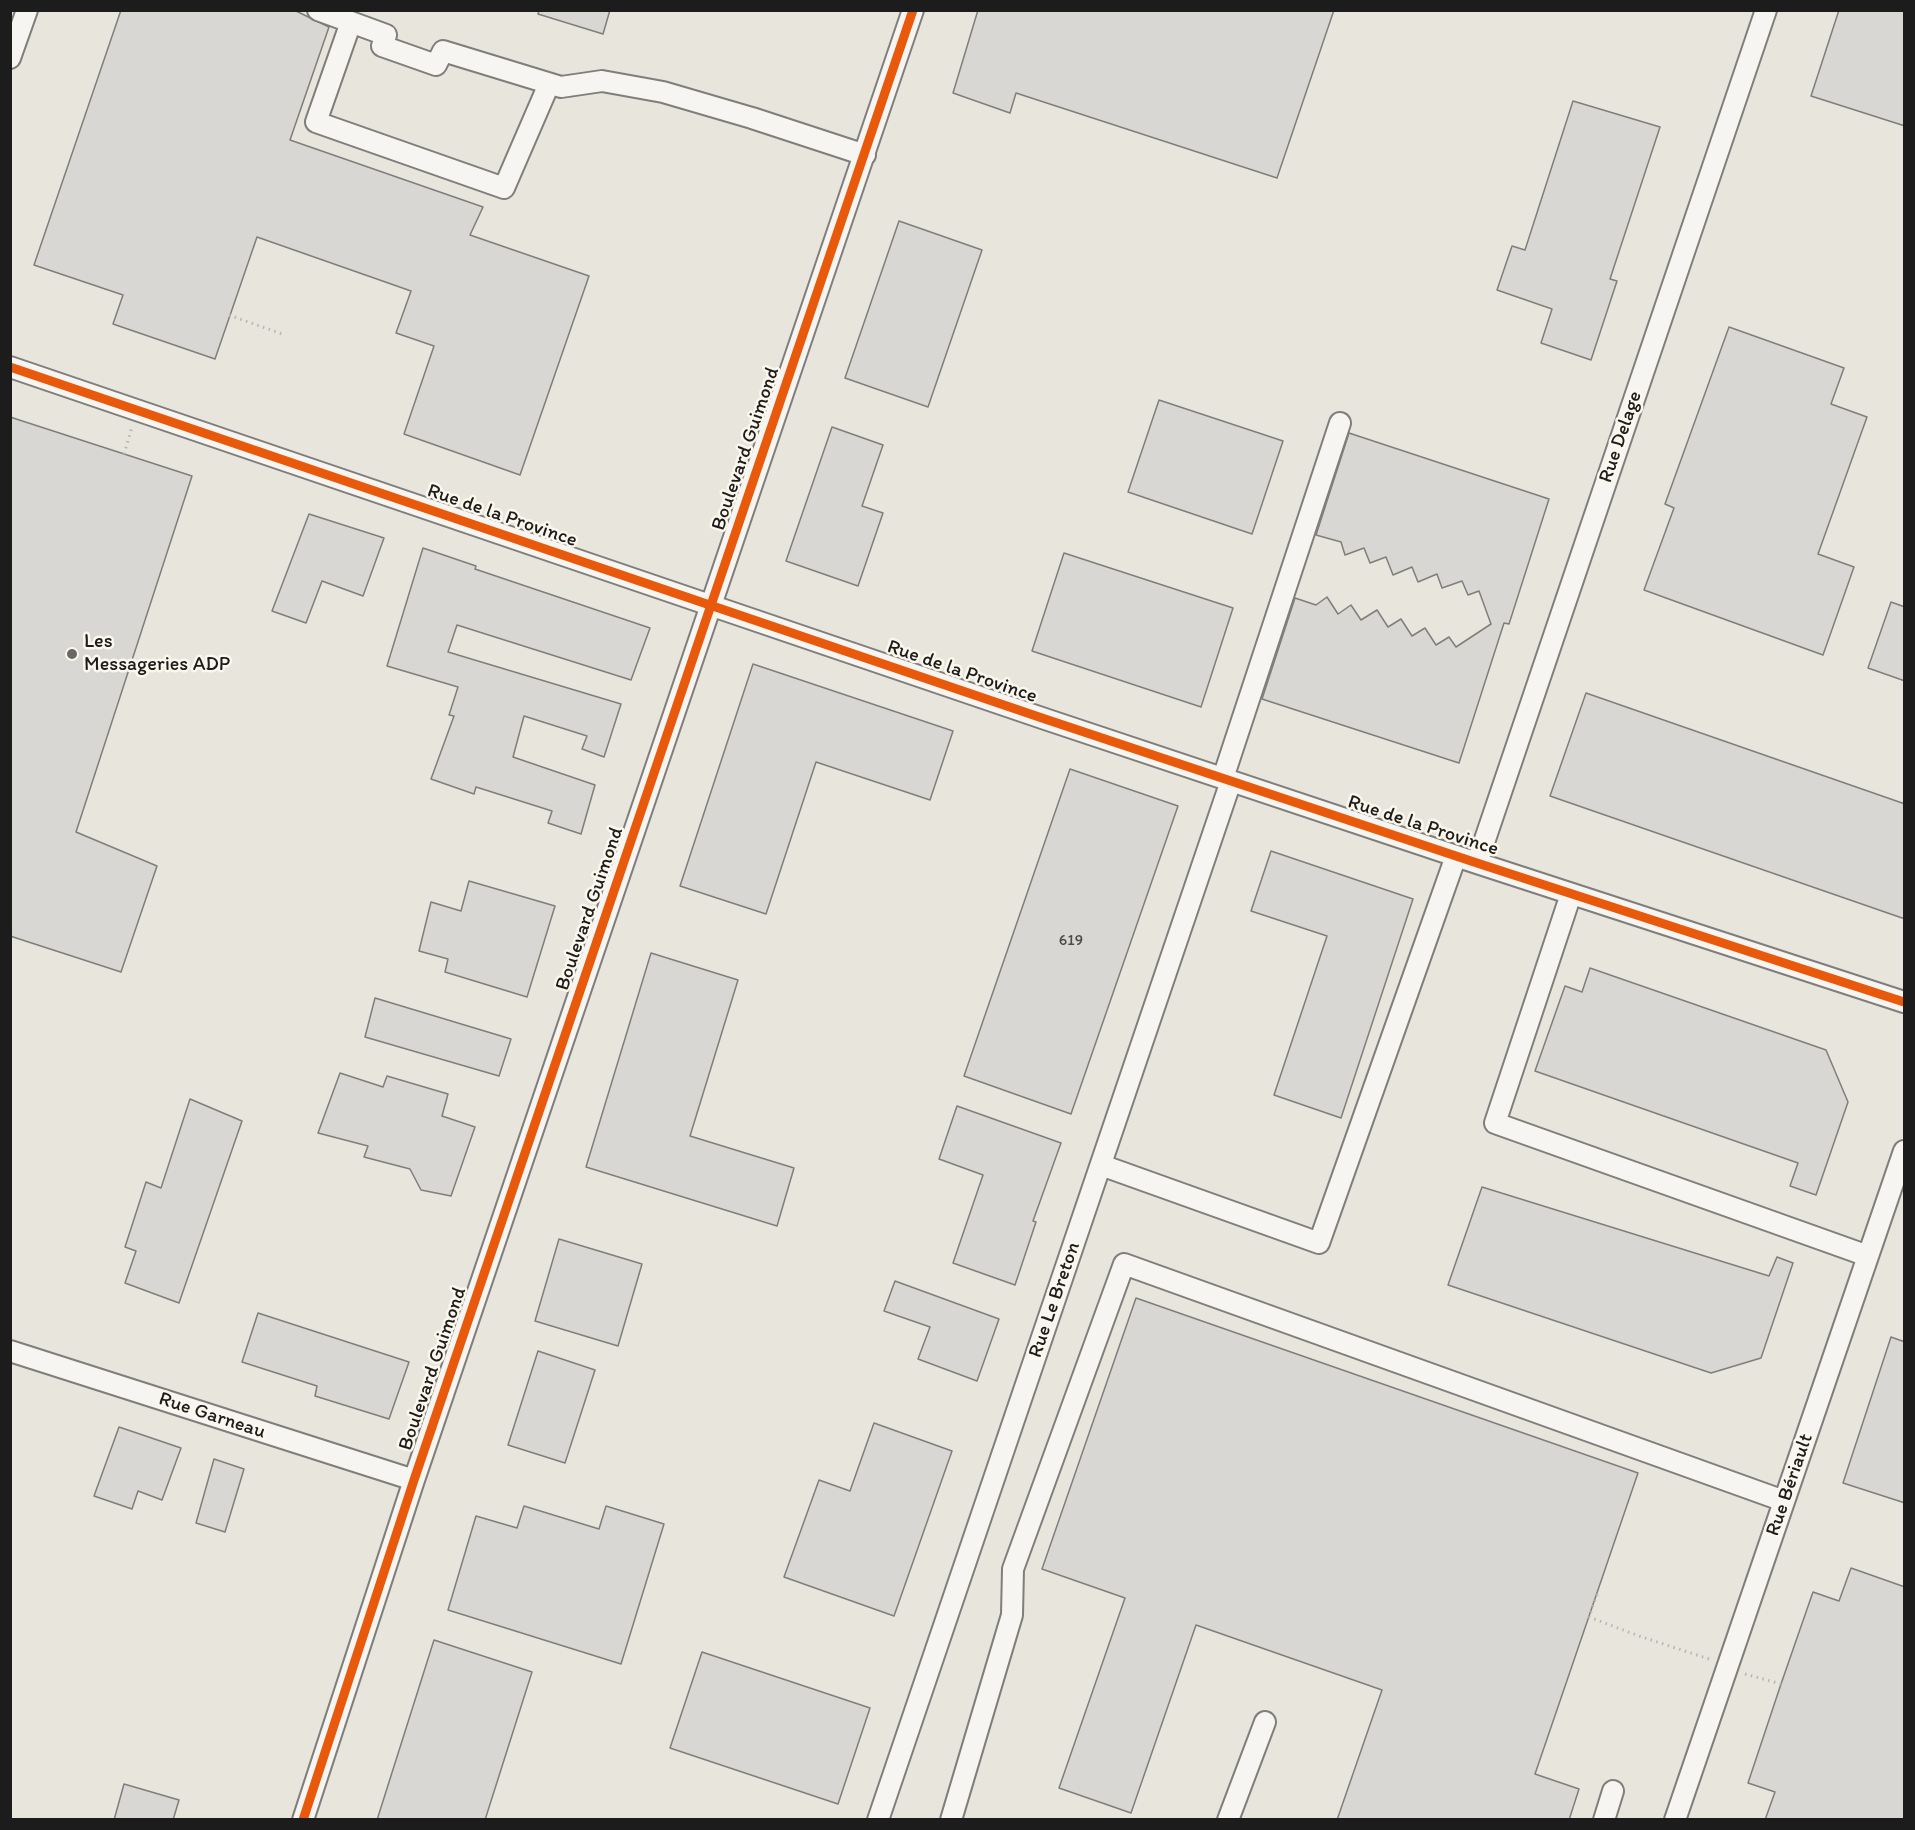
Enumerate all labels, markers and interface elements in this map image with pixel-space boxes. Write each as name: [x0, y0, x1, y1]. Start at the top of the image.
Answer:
street label: Boulevard Guimond: [707, 364, 785, 534]
street label: Rue Delage: [1594, 388, 1648, 486]
street label: Rue de la Province: [424, 479, 580, 553]
place label: Les Messageries ADP: [84, 630, 230, 677]
street label: Rue de la Province: [884, 635, 1040, 709]
marker: Les Messageries ADP: [65, 647, 79, 661]
street label: Rue de la Province: [1345, 790, 1501, 862]
street label: Boulevard Guimond: [551, 824, 629, 994]
house number: 619: [1059, 931, 1083, 951]
street label: Rue Le Breton: [1024, 1239, 1086, 1361]
street label: Boulevard Guimond: [394, 1284, 472, 1454]
street label: Rue Garneau: [156, 1387, 268, 1445]
street label: Rue Bériault: [1761, 1431, 1819, 1539]

